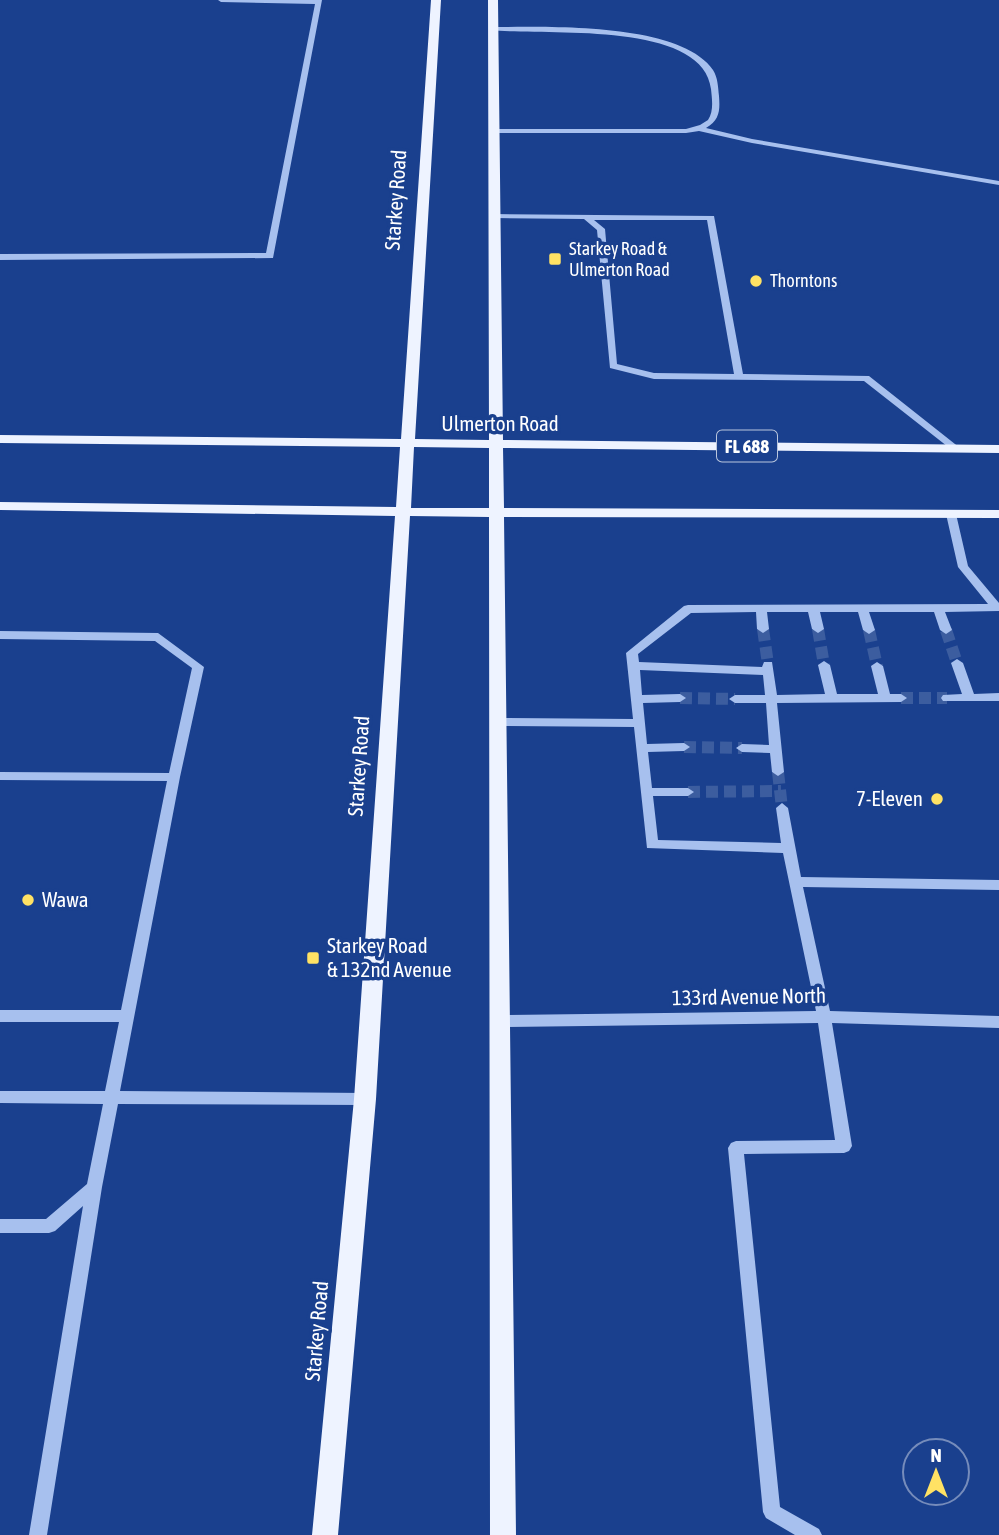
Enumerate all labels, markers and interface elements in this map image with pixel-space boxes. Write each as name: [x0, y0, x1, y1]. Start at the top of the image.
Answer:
street label: Starkey Road: [380, 149, 410, 251]
place label: Starkey Road & Ulmerton Road: [569, 238, 670, 280]
marker: Starkey Road & Ulmerton Road: [547, 251, 563, 267]
place label: Thorntons: [770, 270, 837, 291]
marker: Thorntons: [748, 273, 764, 289]
street label: Ulmerton Road: [441, 411, 559, 435]
road number: FL 688: [717, 430, 777, 462]
street label: Starkey Road: [343, 715, 373, 817]
place label: 7-Eleven: [856, 786, 923, 810]
marker: 7-Eleven: [929, 791, 945, 807]
place label: Wawa: [42, 887, 88, 911]
marker: Wawa: [20, 892, 36, 908]
place label: Starkey Road & 132nd Avenue: [327, 933, 452, 981]
marker: Starkey Road & 132nd Avenue: [305, 950, 321, 966]
street label: 133rd Avenue North: [672, 983, 826, 1009]
street label: Starkey Road: [300, 1280, 332, 1382]
north arrow: [901, 1437, 971, 1507]
text: N: [930, 1444, 942, 1466]

